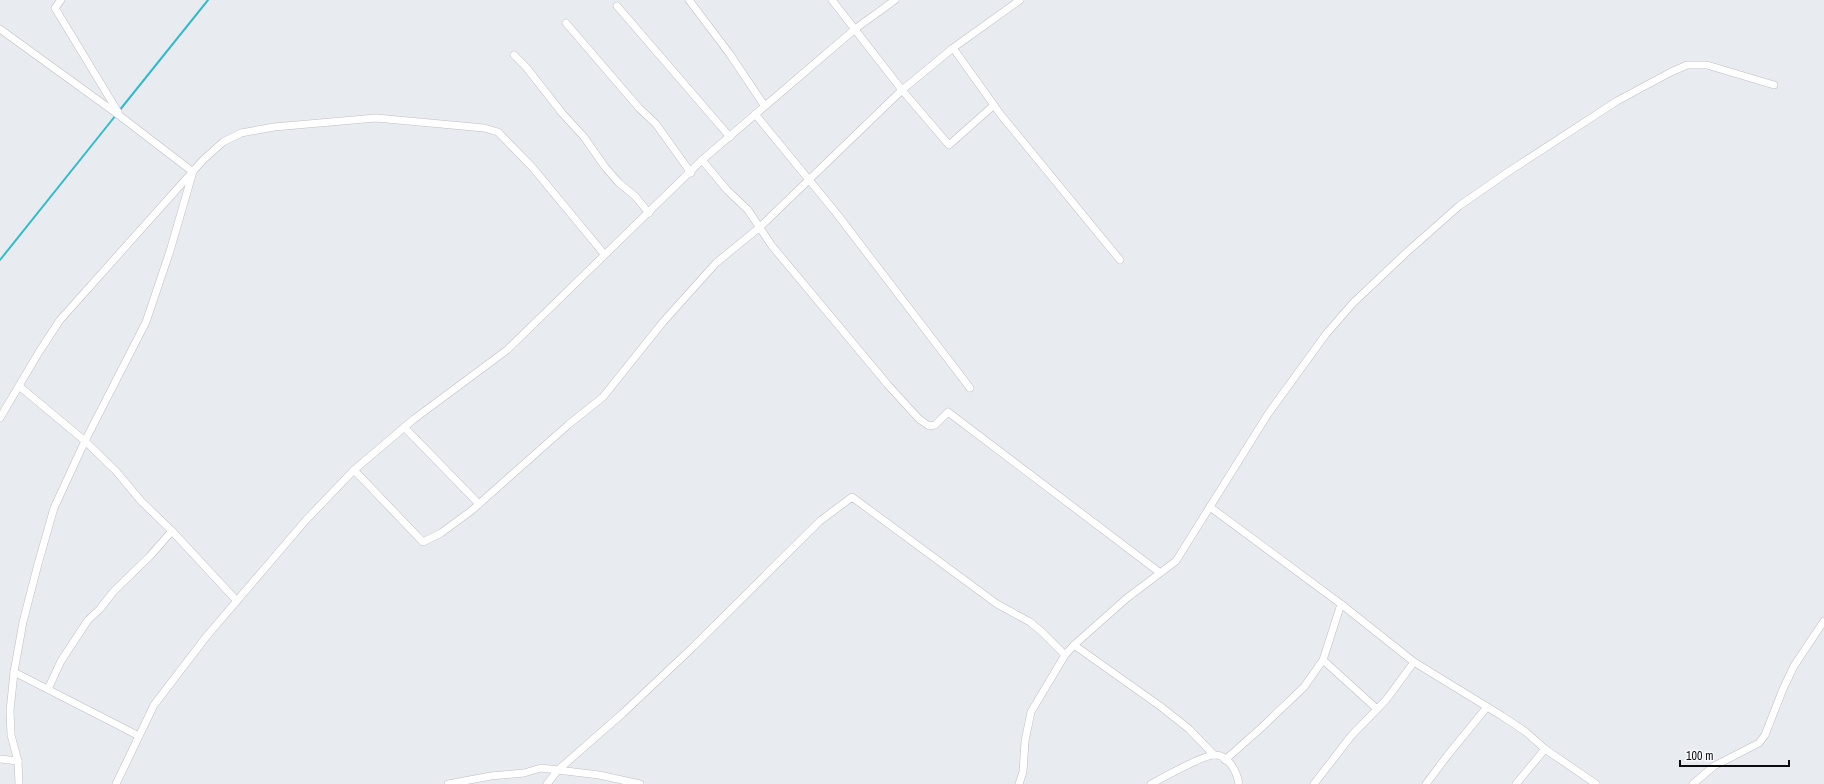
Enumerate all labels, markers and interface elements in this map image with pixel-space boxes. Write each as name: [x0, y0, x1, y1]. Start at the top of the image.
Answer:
scale bar: [1680, 742, 1789, 768]
text: 100 m: [1686, 748, 1713, 764]

